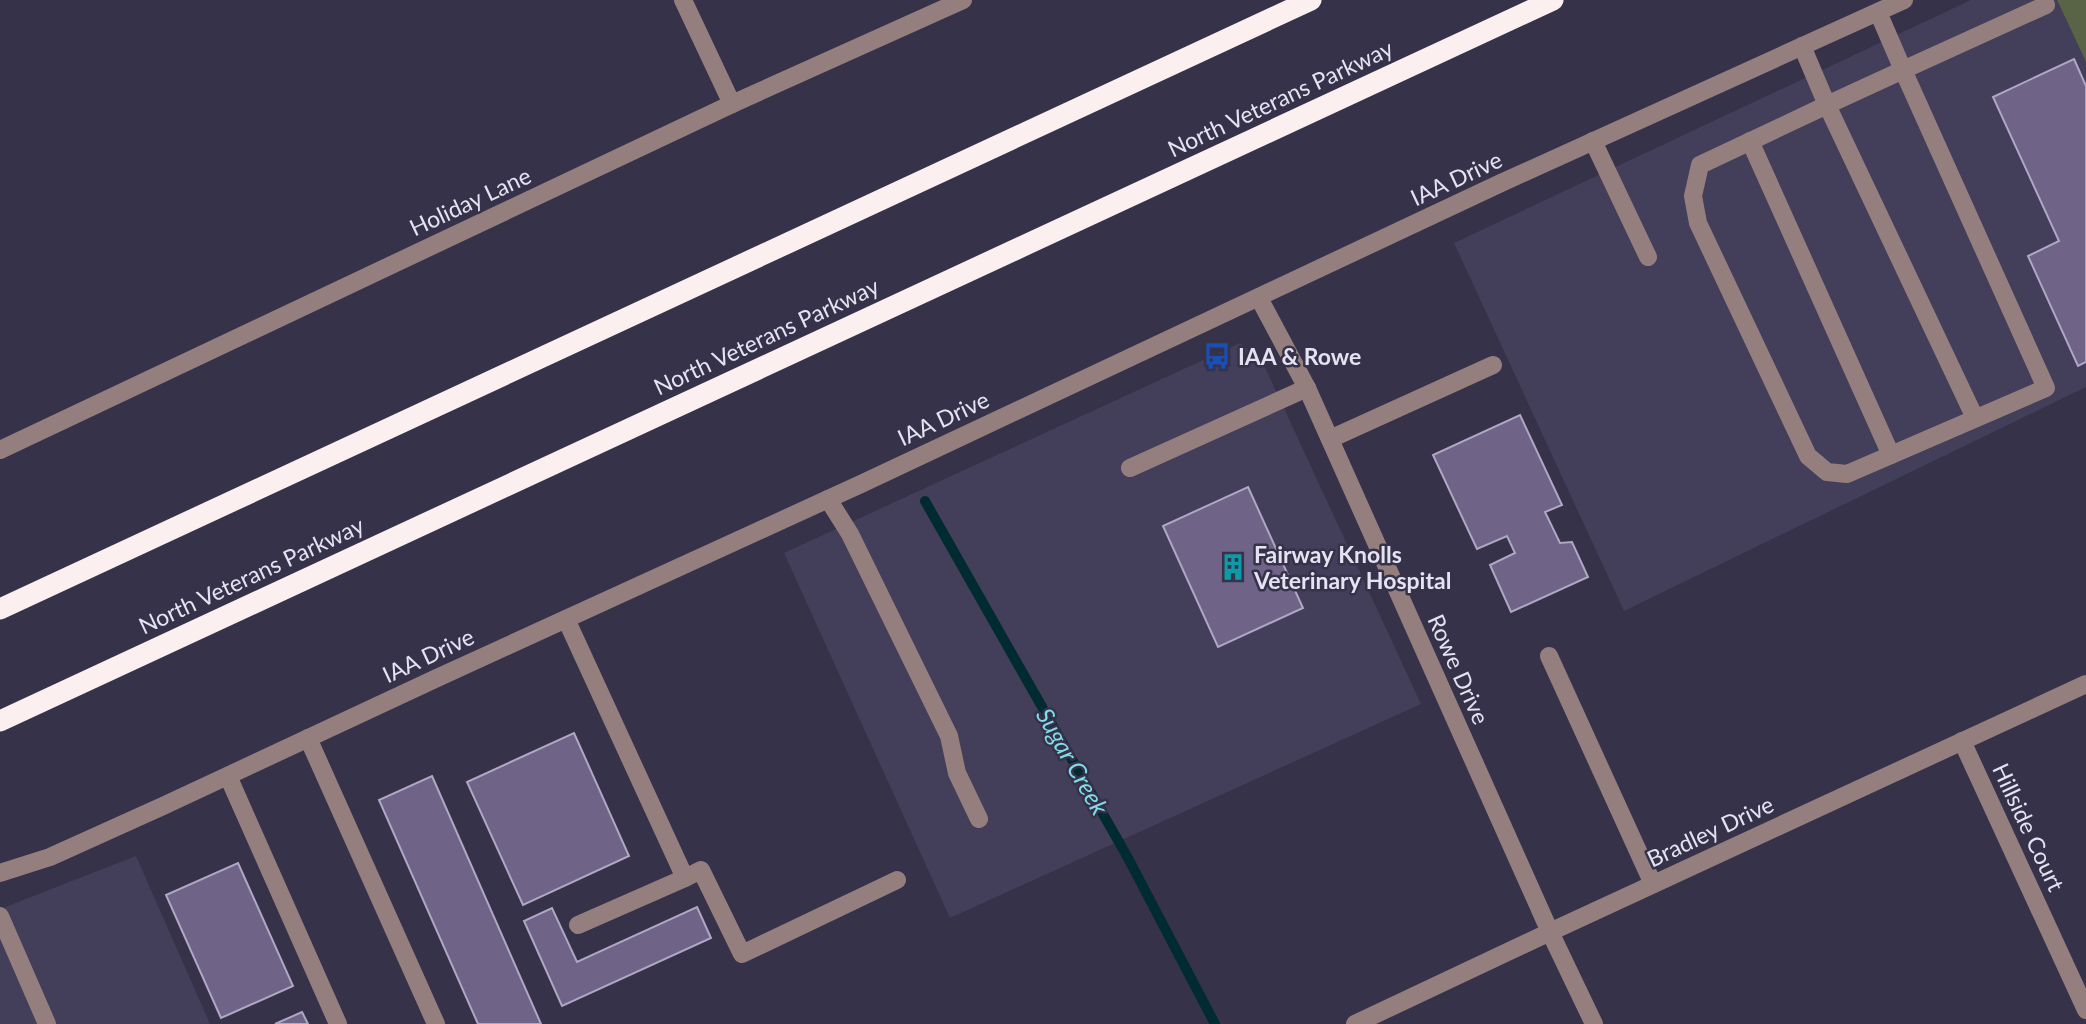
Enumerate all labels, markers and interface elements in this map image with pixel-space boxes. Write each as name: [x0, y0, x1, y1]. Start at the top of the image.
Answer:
street label: North Veterans Parkway: [1163, 33, 1397, 162]
street label: IAA Drive: [1406, 145, 1506, 211]
street label: Holiday Lane: [405, 161, 535, 241]
street label: North Veterans Parkway: [649, 271, 883, 400]
bus stop icon: IAA & Rowe: [1202, 341, 1232, 371]
place label: IAA & Rowe: [1238, 342, 1361, 370]
street label: IAA Drive: [893, 385, 993, 451]
street label: North Veterans Parkway: [134, 510, 368, 639]
place label: Fairway Knolls Veterinary Hospital: [1253, 540, 1451, 594]
building icon: Fairway Knolls Veterinary Hospital: [1218, 552, 1248, 582]
street label: Rowe Drive: [1422, 610, 1496, 728]
street label: IAA Drive: [378, 622, 478, 688]
water label: Sugar Creek: [1031, 702, 1115, 820]
street label: Hillside Court: [1987, 759, 2071, 896]
street label: Bradley Drive: [1642, 789, 1778, 873]

